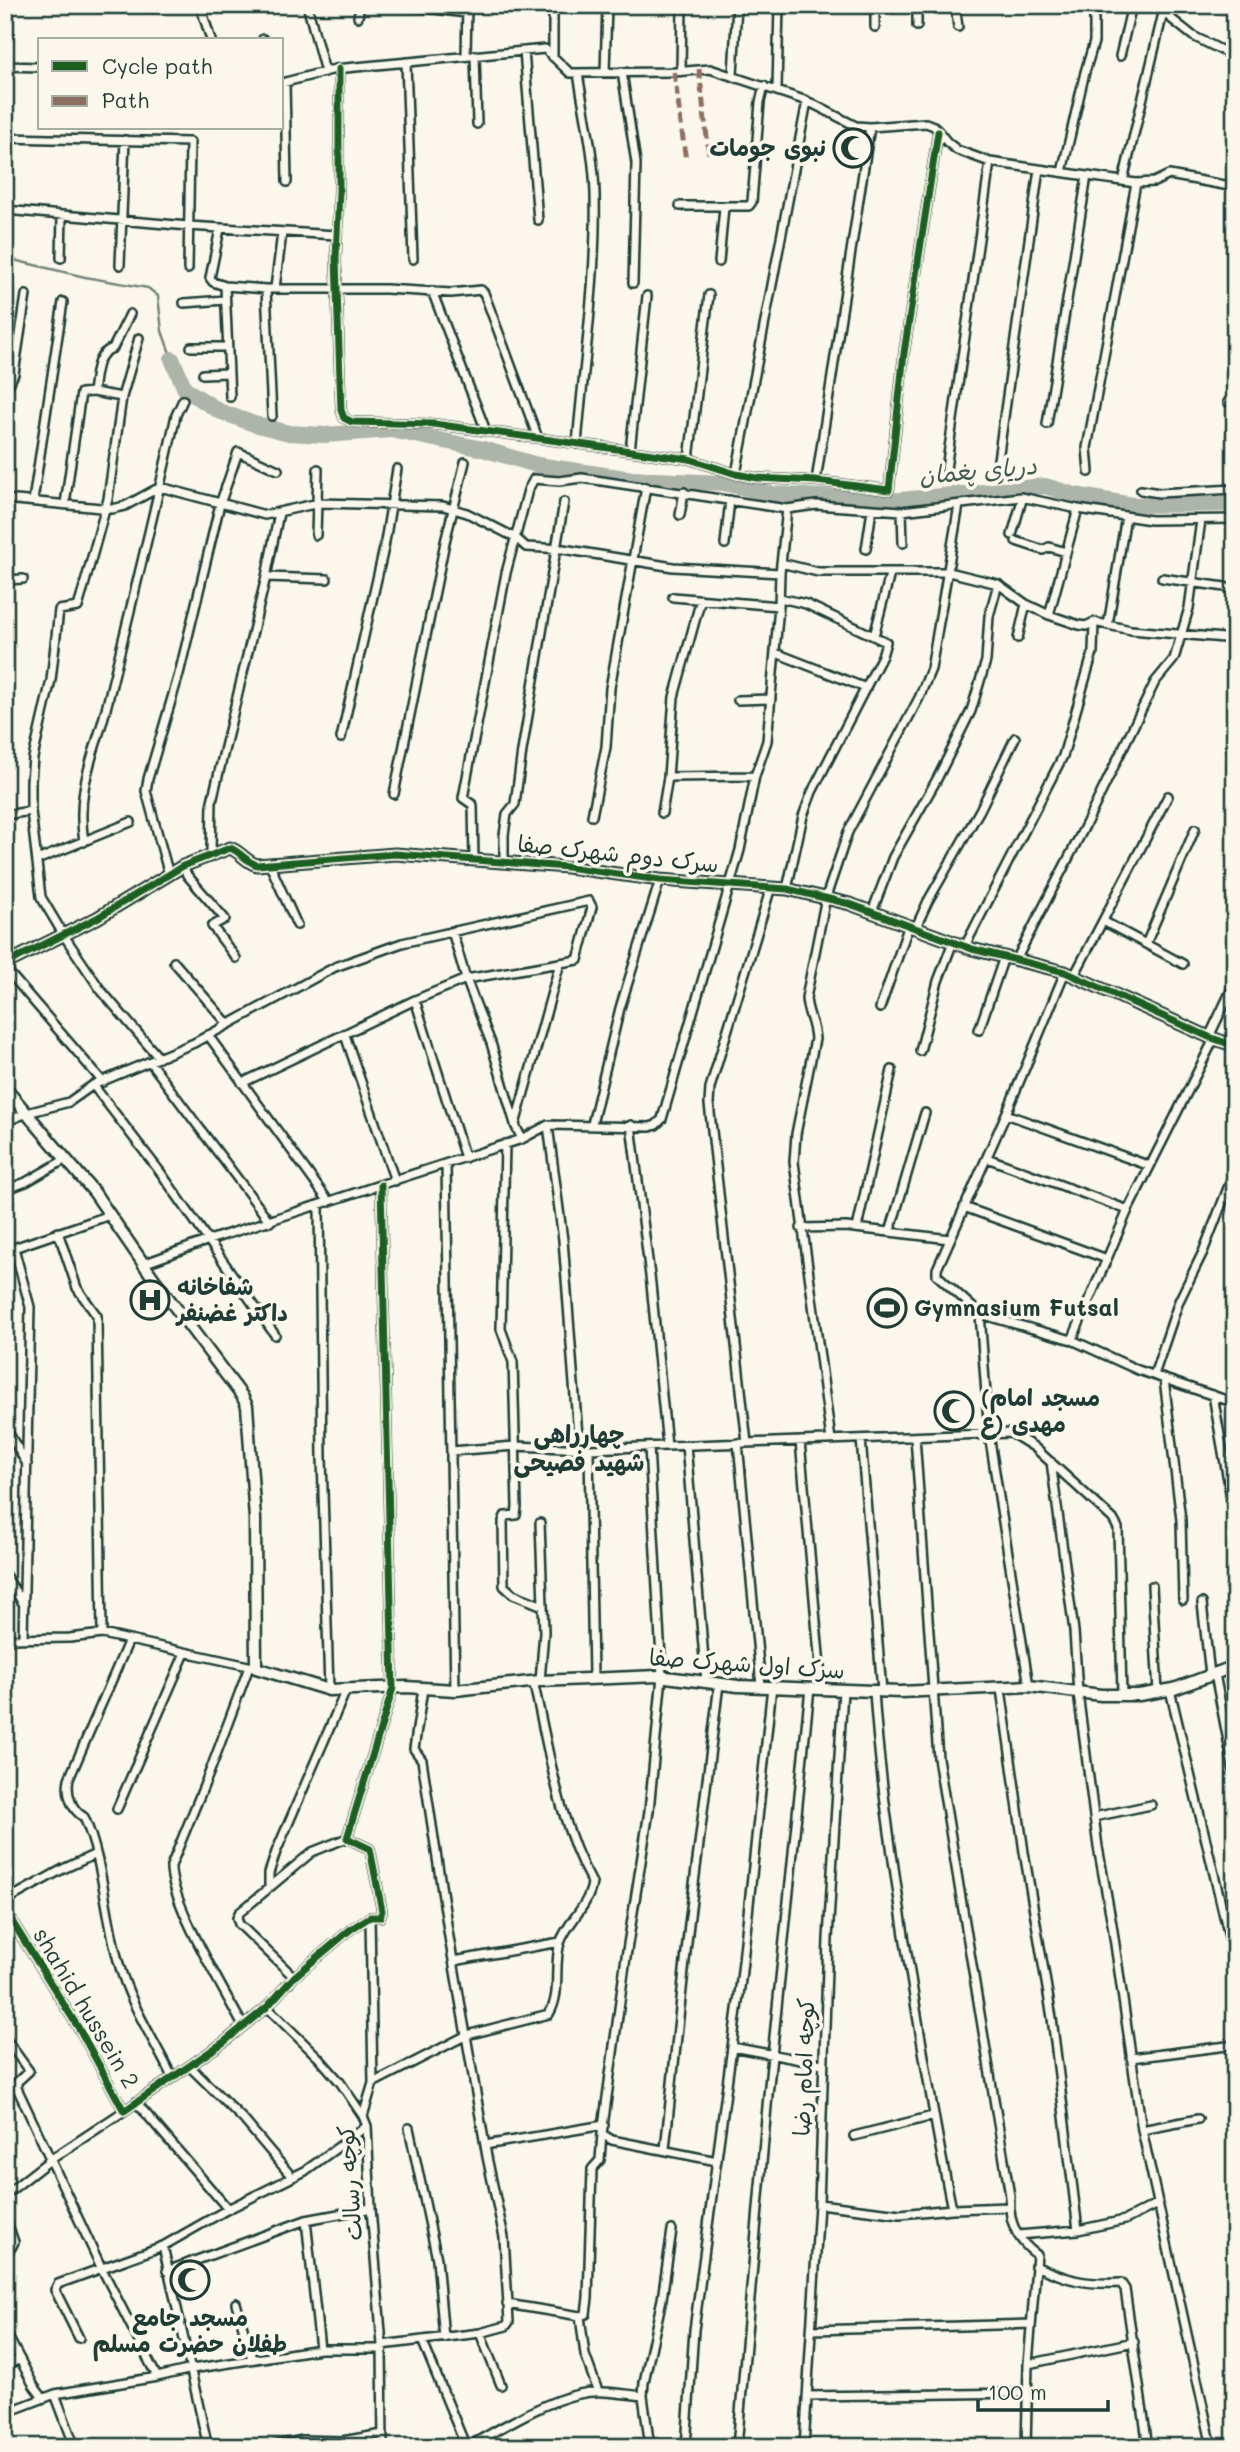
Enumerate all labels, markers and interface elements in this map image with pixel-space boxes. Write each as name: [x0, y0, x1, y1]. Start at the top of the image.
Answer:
legend: [38, 38, 284, 130]
text: Cycle path: [102, 52, 212, 79]
text: Path: [102, 86, 149, 113]
mosque icon: نبوی جومات: [832, 127, 874, 169]
place label: نبوی جومات: [710, 132, 826, 163]
water label: دریای پغمان: [918, 449, 1039, 491]
street label: سرک دوم شهرک صفا: [516, 828, 720, 882]
place label: شفاخانه داکتر غضنفر: [175, 1271, 288, 1327]
hospital icon: شفاخانه داکتر غضنفر: [129, 1279, 171, 1321]
sports icon: Gymnasium Futsal: [866, 1287, 908, 1329]
place label: Gymnasium Futsal: [914, 1292, 1119, 1322]
place label: (مسجد امام مهدی (ع: [981, 1382, 1100, 1440]
mosque icon: (مسجد امام مهدی (ع: [933, 1390, 975, 1432]
district label: چهارراهی شهید فصیحی: [514, 1418, 644, 1478]
street label: سرک اول شهرک صفا: [648, 1641, 846, 1685]
street label: shahid hussein 2: [27, 1922, 147, 2093]
street label: کوچه امام رضا: [786, 1997, 824, 2137]
street label: کوچه رسالت: [330, 2124, 368, 2242]
mosque icon: مسجد جامع طفلان حضرت مسلم: [169, 2259, 211, 2301]
place label: مسجد جامع طفلان حضرت مسلم: [93, 2302, 287, 2362]
scale bar: [978, 2368, 1107, 2412]
text: 100 m: [988, 2378, 1047, 2405]

